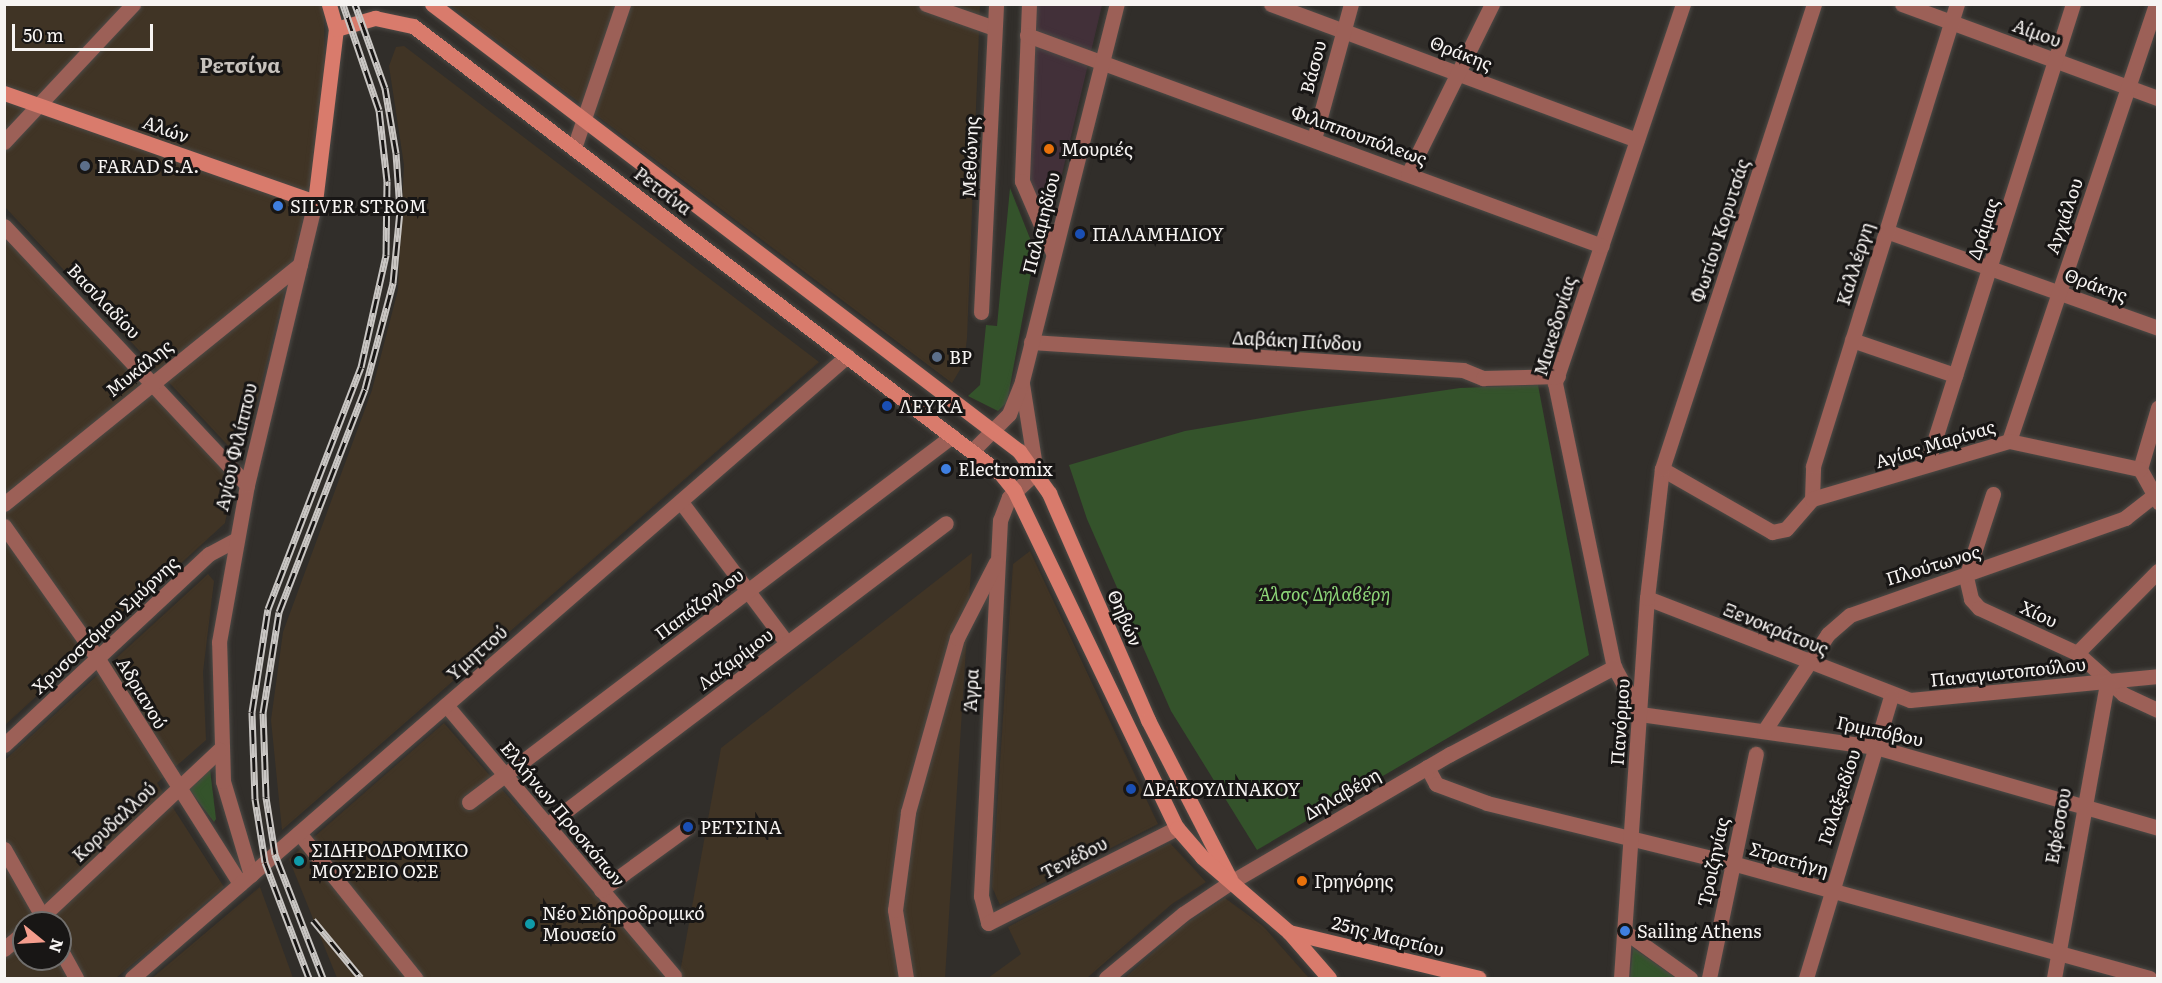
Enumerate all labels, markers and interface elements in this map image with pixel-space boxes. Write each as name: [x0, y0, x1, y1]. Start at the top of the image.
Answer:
scale bar: [15, 12, 156, 50]
street label: Αίμου: [2010, 14, 2064, 52]
text: 50 m: [23, 21, 64, 48]
street label: Θράκης: [1427, 31, 1495, 75]
street label: Βάσου: [1296, 38, 1330, 96]
district label: Ρετσίνα: [200, 52, 280, 76]
street label: Φιλιππουπόλεως: [1288, 100, 1430, 170]
street label: Αλών: [140, 111, 192, 147]
street label: Μεθώνης: [958, 116, 982, 198]
place label: Μουριές: [1061, 138, 1133, 160]
marker: Μουριές: [1042, 142, 1056, 156]
place label: FARAD S.A.: [97, 155, 199, 177]
street label: Φωτίου Κορυτσάς: [1687, 156, 1753, 306]
marker: FARAD S.A.: [78, 159, 92, 173]
street label: Ρετσίνα: [630, 162, 696, 220]
street label: Παλαμηδίου: [1018, 170, 1064, 276]
street label: Αγχιάλου: [2041, 175, 2087, 257]
place label: SILVER STROM: [290, 195, 427, 217]
street label: Δράμας: [1963, 196, 2003, 262]
marker: SILVER STROM: [271, 199, 285, 213]
street label: Καλλέργη: [1832, 220, 1878, 308]
place label: ΠΑΛΑΜΗΔΙΟΥ: [1092, 223, 1224, 245]
marker: ΠΑΛΑΜΗΔΙΟΥ: [1073, 227, 1087, 241]
street label: Βασιλαδίου: [63, 259, 145, 343]
street label: Θράκης: [2062, 264, 2130, 306]
street label: Μακεδονίας: [1530, 273, 1580, 379]
street label: Δαβάκη Πίνδου: [1232, 327, 1362, 355]
street label: Μυκάλης: [101, 335, 177, 401]
place label: BP: [949, 346, 972, 368]
marker: BP: [930, 350, 944, 364]
street label: Αγίου Φιλίππου: [211, 381, 261, 513]
place label: ΛΕΥΚΑ: [899, 395, 963, 417]
marker: ΛΕΥΚΑ: [880, 399, 894, 413]
street label: Αγίας Μαρίνας: [1872, 416, 1998, 472]
place label: Electromix: [958, 458, 1053, 480]
marker: Electromix: [939, 462, 953, 476]
street label: Πλούτωνος: [1883, 540, 1983, 590]
street label: Χρυσοστόμου Σμύρνης: [27, 552, 183, 698]
street label: Παπάζογλου: [650, 564, 748, 644]
park label: Άλσος Δηλαβέρη: [1258, 583, 1390, 605]
street label: Θηβών: [1103, 586, 1147, 650]
street label: Χίου: [2017, 596, 2061, 632]
street label: Ξενοκράτους: [1720, 598, 1832, 660]
street label: Υμηττού: [442, 621, 512, 685]
street label: Λαζαρίμου: [693, 624, 777, 694]
street label: Αδριανού: [112, 653, 172, 733]
street label: Παναγιωτοπούλου: [1929, 653, 2087, 691]
street label: Άγρα: [959, 668, 983, 712]
street label: Πανόρμου: [1606, 678, 1634, 766]
street label: Γριμπόβου: [1835, 711, 1925, 751]
street label: Ελλήνων Προσκόπων: [496, 737, 630, 891]
street label: Γαλαξειδίου: [1813, 746, 1865, 848]
street label: Δηλαβέρη: [1300, 764, 1384, 824]
street label: Κορυδαλλού: [68, 778, 160, 866]
place label: ΔΡΑΚΟΥΛΙΝΑΚΟΥ: [1143, 778, 1300, 800]
marker: ΔΡΑΚΟΥΛΙΝΑΚΟΥ: [1124, 782, 1138, 796]
street label: Εφέσσου: [2041, 786, 2075, 866]
street label: Τροιζηνίας: [1693, 815, 1733, 909]
place label: ΡΕΤΣΙΝΑ: [700, 816, 782, 838]
marker: ΡΕΤΣΙΝΑ: [681, 820, 695, 834]
street label: Τενέδου: [1037, 832, 1111, 884]
street label: Στρατήγη: [1747, 837, 1831, 881]
place label: ΣΙΔΗΡΟΔΡΟΜΙΚΟ ΜΟΥΣΕΙΟ ΟΣΕ: [311, 840, 468, 882]
marker: ΣΙΔΗΡΟΔΡΟΜΙΚΟ ΜΟΥΣΕΙΟ ΟΣΕ: [292, 854, 306, 868]
place label: Γρηγόρης: [1314, 870, 1393, 892]
marker: Γρηγόρης: [1295, 874, 1309, 888]
place label: Νέο Σιδηροδρομικό Μουσείο: [542, 903, 705, 946]
north arrow: [12, 911, 72, 971]
street label: 25ης Μαρτίου: [1330, 912, 1446, 960]
marker: Νέο Σιδηροδρομικό Μουσείο: [523, 917, 537, 931]
place label: Sailing Athens: [1637, 920, 1761, 942]
marker: Sailing Athens: [1618, 924, 1632, 938]
text: N: [44, 936, 71, 956]

